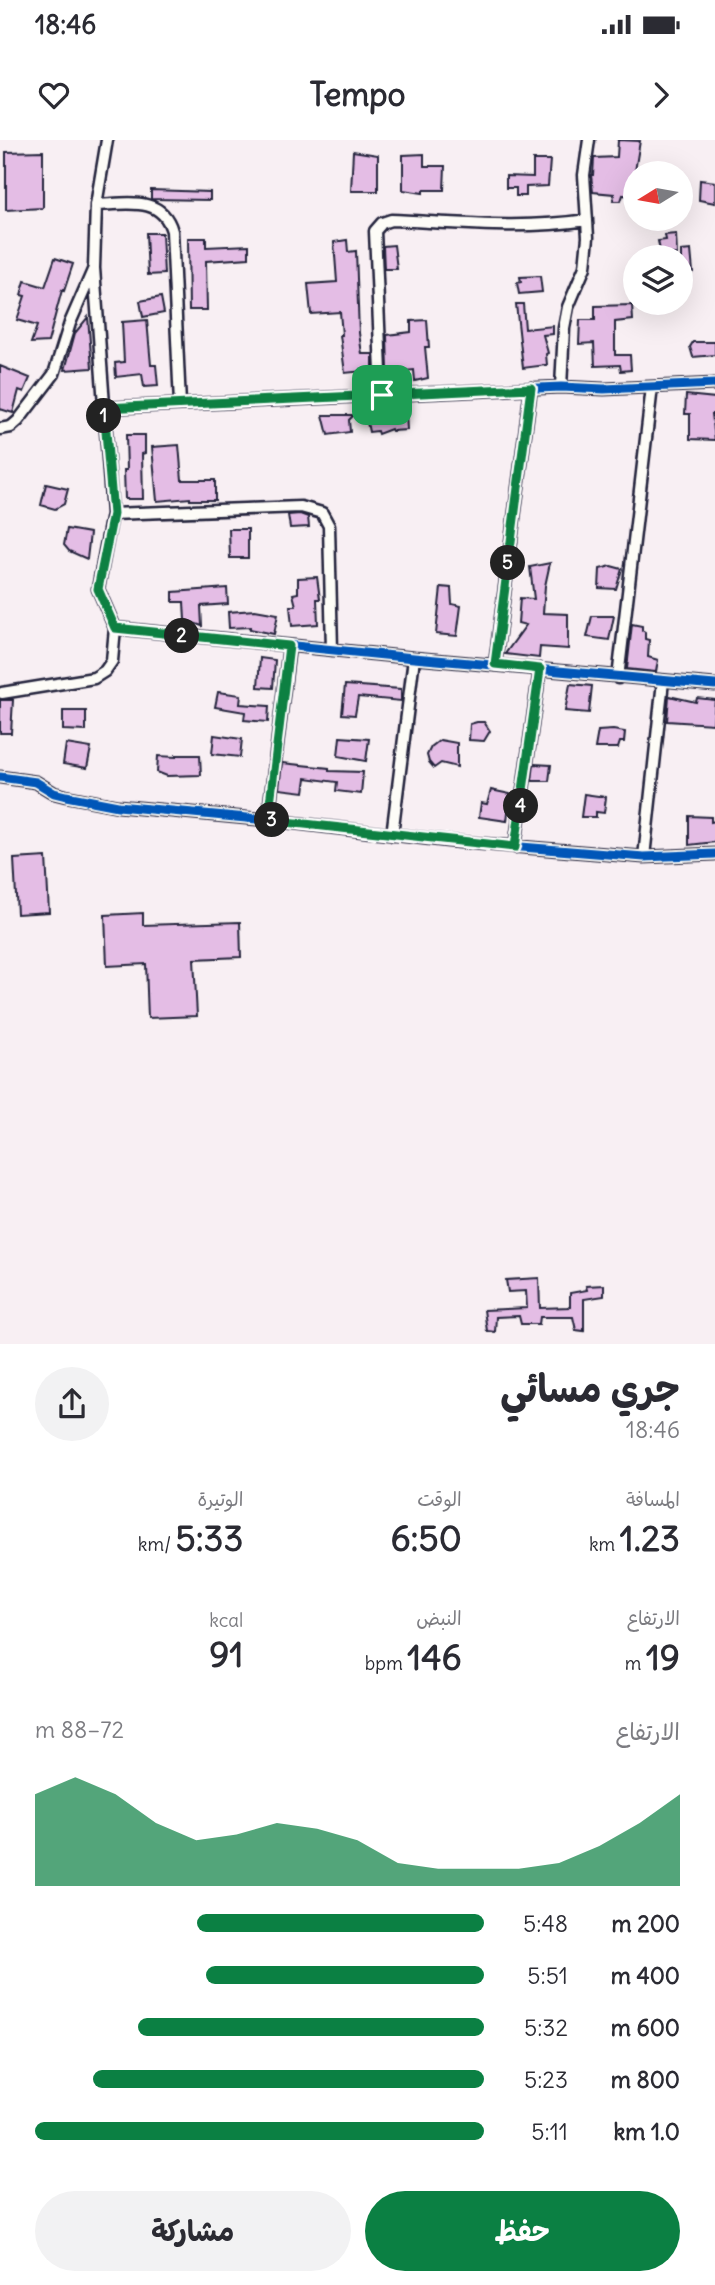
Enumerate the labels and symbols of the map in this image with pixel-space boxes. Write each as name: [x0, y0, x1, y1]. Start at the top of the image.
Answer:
north arrow: [623, 161, 693, 231]
pin: [352, 365, 412, 425]
pin: 1: [86, 398, 122, 434]
pin: 5: [490, 546, 526, 580]
pin: 2: [164, 618, 200, 654]
pin: 4: [504, 788, 538, 824]
pin: 3: [254, 802, 290, 838]

